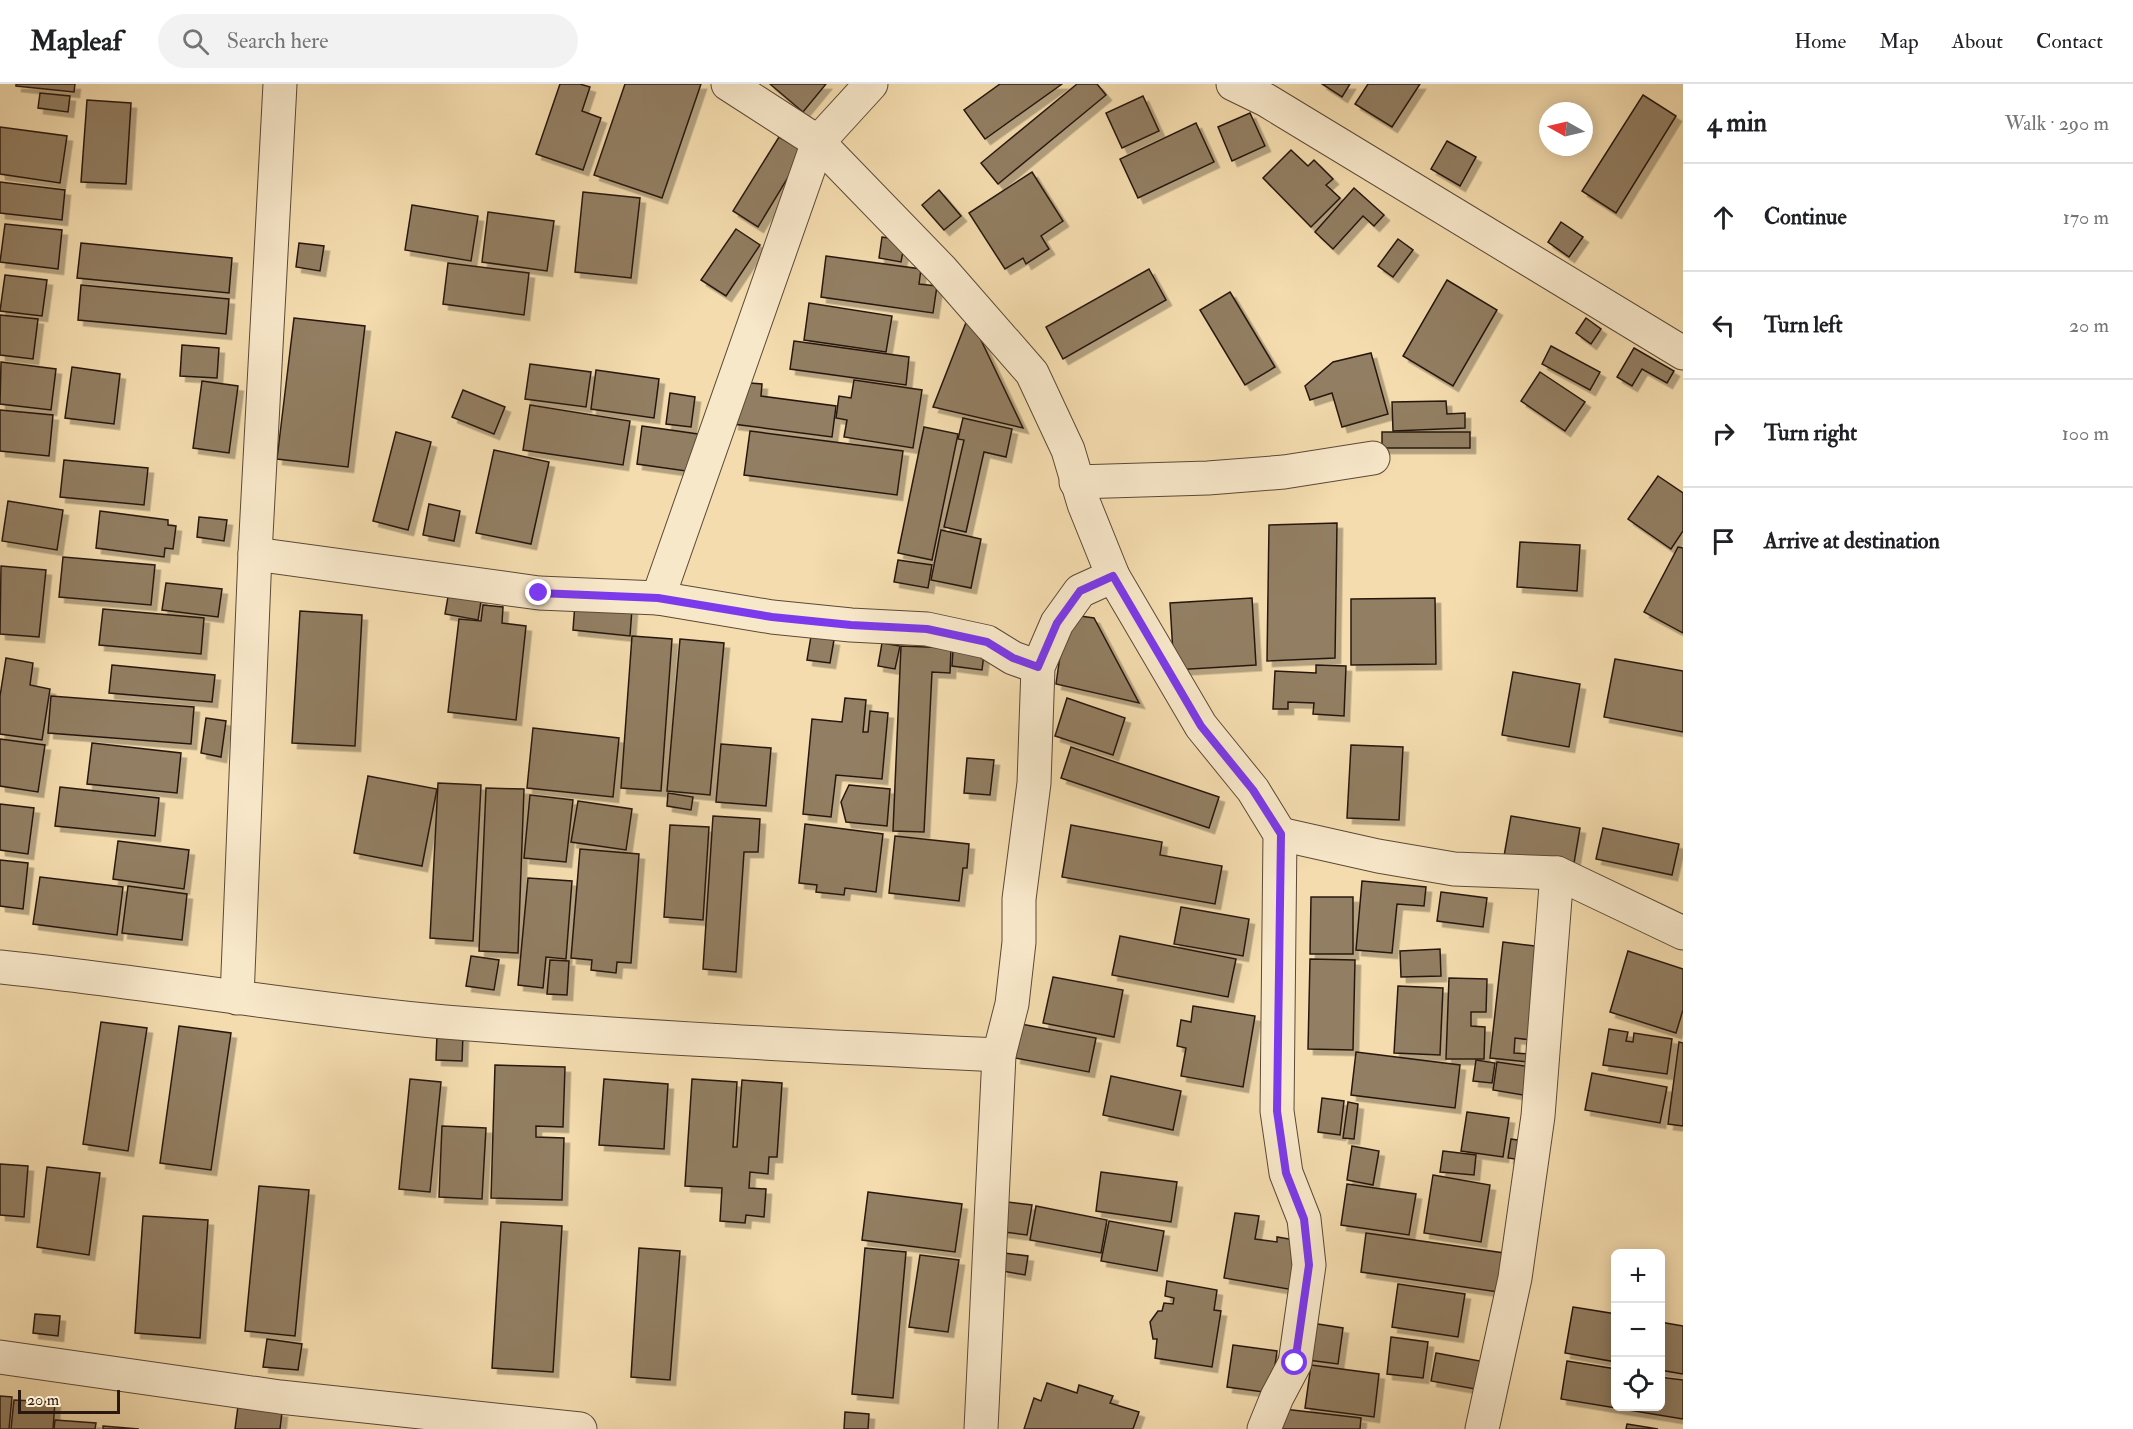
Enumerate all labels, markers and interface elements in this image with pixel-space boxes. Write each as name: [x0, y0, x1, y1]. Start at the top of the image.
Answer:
search box: [158, 14, 578, 68]
text: Mapleaf: [30, 24, 122, 59]
icon: search: [179, 25, 212, 58]
text: Search here: [227, 27, 328, 55]
text: Home: [1794, 28, 1846, 55]
text: Map: [1879, 28, 1919, 55]
text: About: [1952, 28, 2003, 55]
text: Contact: [2036, 28, 2103, 55]
north arrow: [1539, 102, 1593, 156]
text: 4 min: [1707, 107, 1767, 139]
text: Walk · 290 m: [2005, 111, 2109, 136]
icon: ahead: [1707, 201, 1740, 234]
text: Continue: [1764, 203, 1847, 231]
text: 170 m: [2063, 205, 2109, 230]
icon: left: [1707, 309, 1740, 342]
text: Turn left: [1764, 311, 1843, 339]
text: 20 m: [2069, 313, 2109, 338]
icon: right: [1707, 417, 1740, 450]
text: Turn right: [1764, 419, 1857, 447]
text: 100 m: [2062, 421, 2109, 446]
icon: arrive: [1707, 525, 1740, 558]
text: Arrive at destination: [1764, 527, 1940, 555]
route end: [525, 579, 551, 605]
map controls: [1611, 1249, 1665, 1411]
button: +: [1611, 1249, 1665, 1303]
button: −: [1611, 1303, 1665, 1357]
route start: [1281, 1349, 1307, 1375]
button: locate: [1611, 1357, 1665, 1411]
scale bar: [18, 1387, 120, 1414]
text: 20 m: [27, 1390, 59, 1410]

